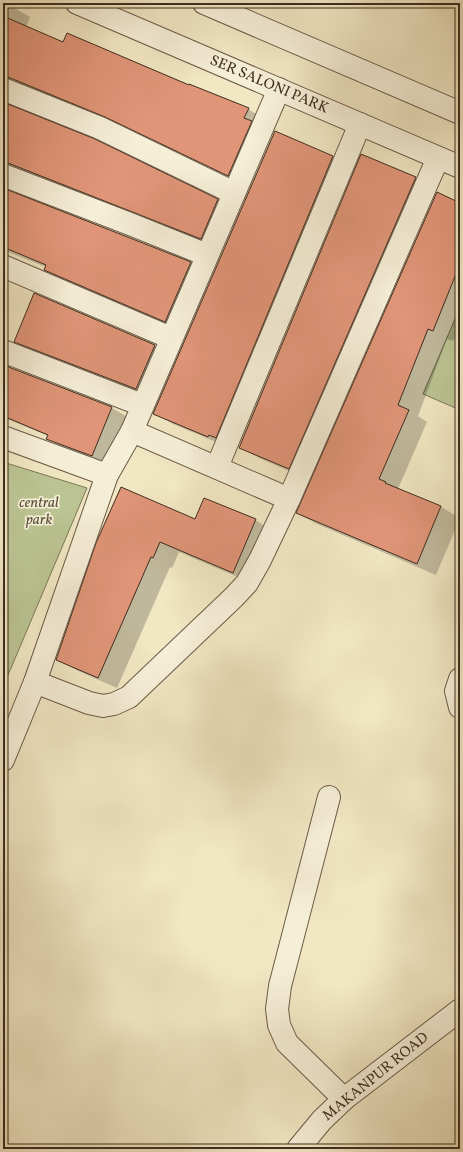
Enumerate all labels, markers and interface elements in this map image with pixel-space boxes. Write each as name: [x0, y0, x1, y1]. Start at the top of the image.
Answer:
street label: SER SALONI PARK: [206, 50, 332, 120]
park label: central park: [19, 493, 59, 531]
street label: MAKANPUR ROAD: [319, 1028, 434, 1126]

